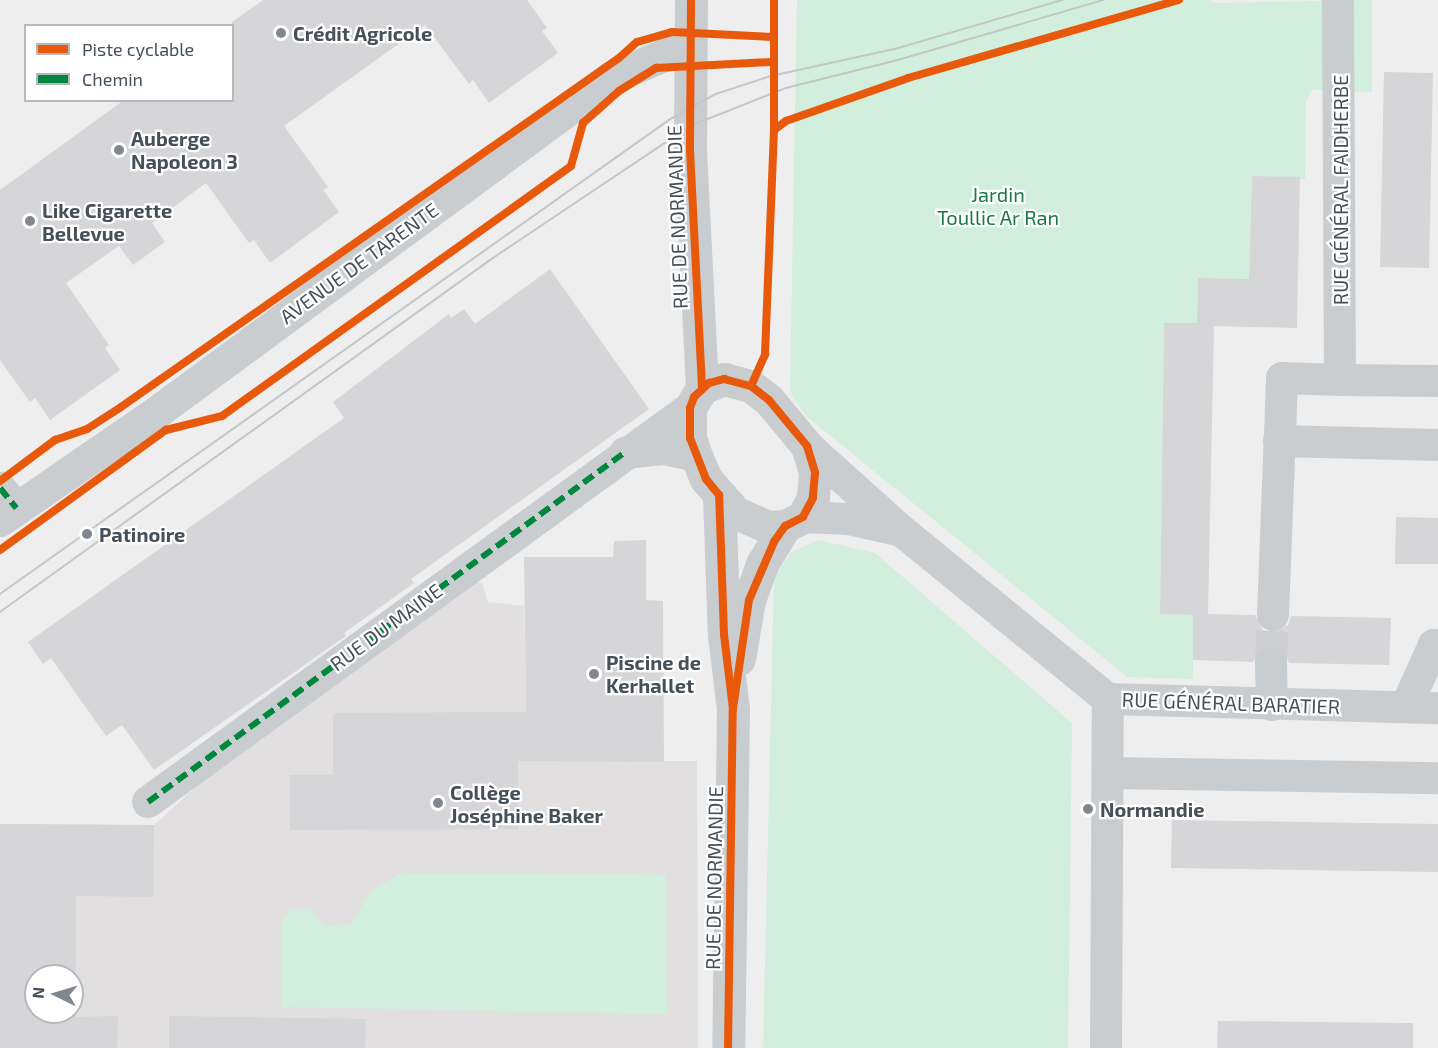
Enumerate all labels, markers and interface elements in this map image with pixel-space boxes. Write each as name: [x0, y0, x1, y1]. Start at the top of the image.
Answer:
place label: Crédit Agricole: [293, 21, 433, 45]
legend: [24, 24, 234, 102]
marker: Crédit Agricole: [274, 26, 288, 40]
text: Piste cyclable: [82, 38, 194, 60]
text: Chemin: [82, 68, 143, 90]
street label: RUE GÉNÉRAL FAIDHERBE: [1328, 74, 1352, 306]
street label: RUE DE NORMANDIE: [662, 125, 692, 309]
place label: Auberge Napoleon 3: [131, 126, 238, 173]
marker: Auberge Napoleon 3: [112, 143, 126, 157]
park label: Jardin Toullic Ar Ran: [936, 182, 1060, 229]
street label: AVENUE DE TARENTE: [275, 197, 443, 329]
place label: Like Cigarette Bellevue: [42, 198, 172, 245]
marker: Like Cigarette Bellevue: [23, 214, 37, 228]
place label: Patinoire: [99, 522, 185, 546]
marker: Patinoire: [80, 527, 94, 541]
street label: RUE DU MAINE: [325, 578, 447, 676]
place label: Piscine de Kerhallet: [606, 650, 701, 697]
marker: Piscine de Kerhallet: [587, 667, 601, 681]
street label: RUE GÉNÉRAL BARATIER: [1121, 687, 1341, 719]
place label: Collège Joséphine Baker: [450, 780, 603, 827]
street label: RUE DE NORMANDIE: [700, 786, 728, 970]
marker: Collège Joséphine Baker: [431, 796, 445, 810]
place label: Normandie: [1100, 797, 1205, 821]
marker: Normandie: [1081, 802, 1095, 816]
north arrow: [24, 964, 84, 1024]
text: N: [28, 986, 48, 999]

